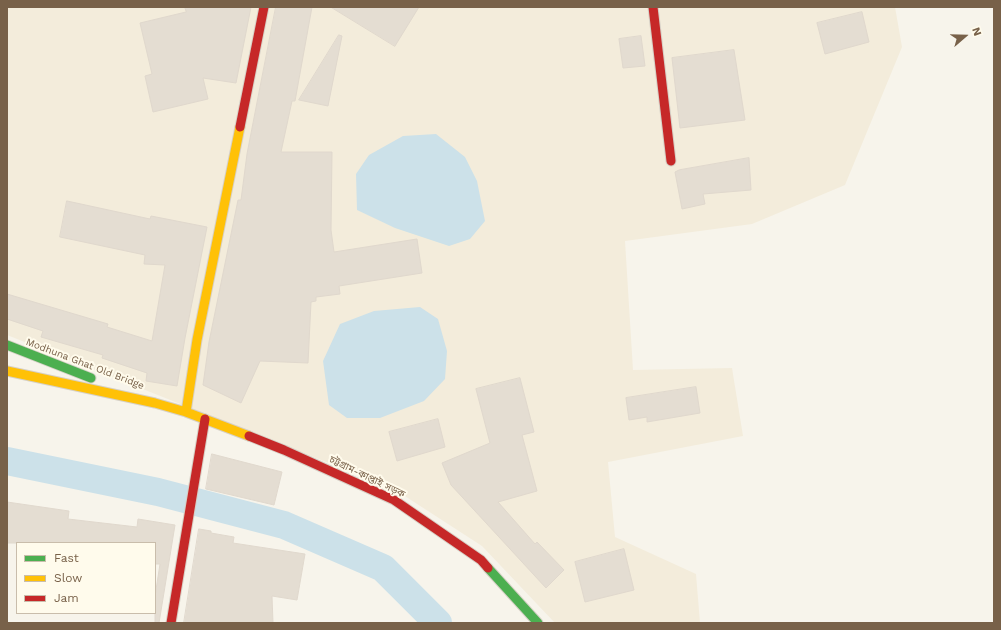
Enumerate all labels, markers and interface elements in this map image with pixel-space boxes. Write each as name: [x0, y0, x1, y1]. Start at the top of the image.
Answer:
north arrow: [945, 16, 985, 56]
text: N: [969, 26, 984, 38]
street label: Modhuna Ghat Old Bridge: [24, 336, 146, 392]
street label: চট্টগ্রাম-কাপ্তাই সড়ক: [327, 453, 407, 501]
legend: [16, 542, 156, 614]
text: Fast: [54, 551, 79, 565]
text: Slow: [54, 571, 82, 585]
text: Jam: [54, 591, 79, 605]

